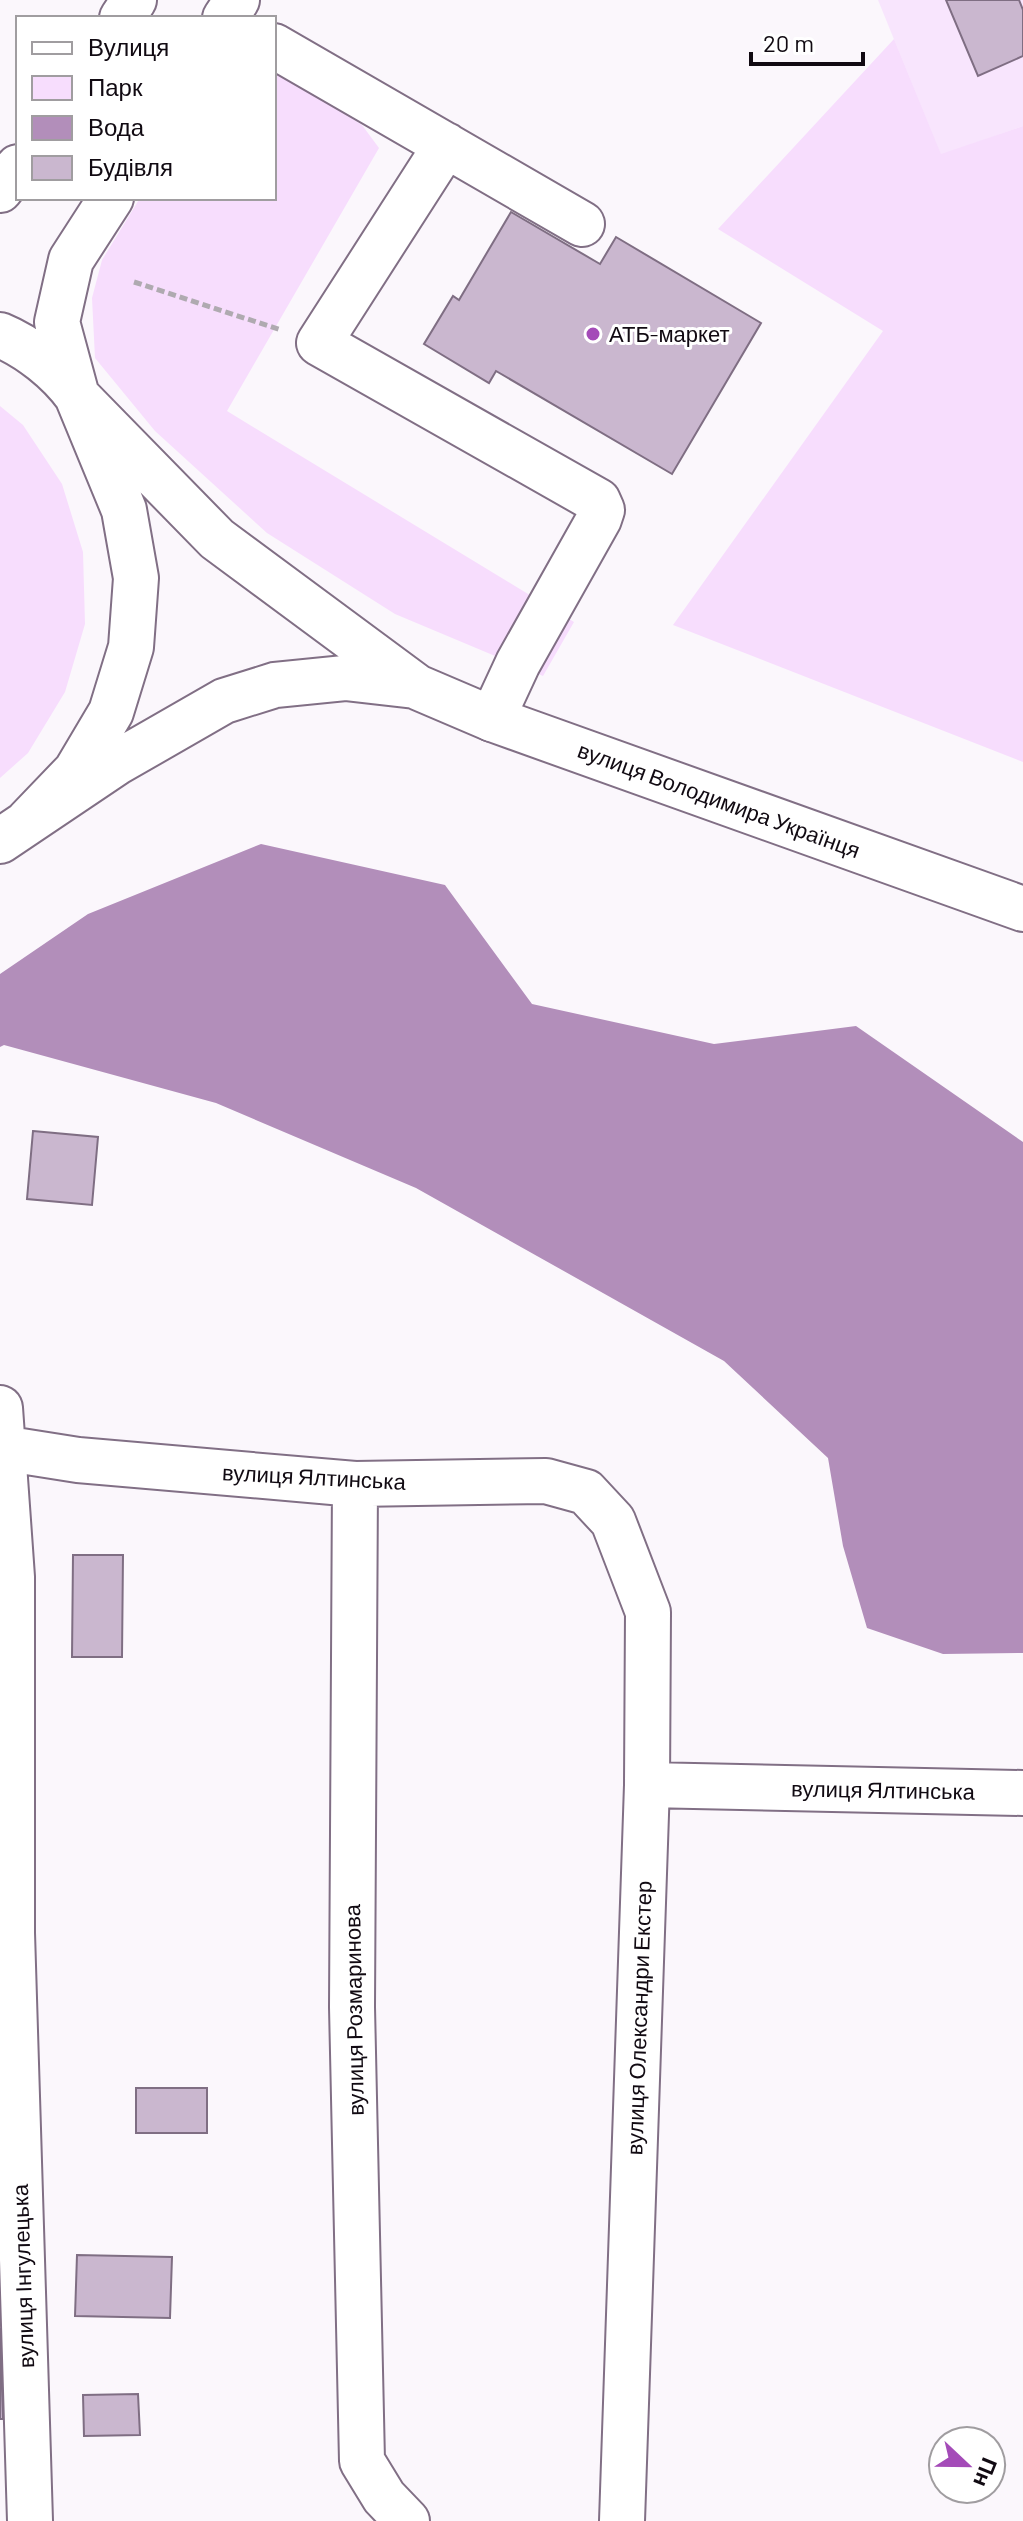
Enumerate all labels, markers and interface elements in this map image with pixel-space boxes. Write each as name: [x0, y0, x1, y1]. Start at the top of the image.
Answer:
legend: [16, 16, 276, 200]
scale bar: [751, 16, 863, 66]
text: 20 m: [763, 28, 814, 57]
text: Вулиця: [88, 32, 169, 61]
text: Парк: [88, 72, 143, 101]
text: Вода: [88, 112, 145, 141]
text: Будівля: [88, 152, 173, 181]
place label: АТБ-маркет: [609, 320, 730, 347]
marker: АТБ-маркет: [584, 325, 602, 343]
street label: вулиця Володимира Українця: [574, 736, 864, 863]
street label: вулиця Ялтинська: [222, 1458, 407, 1495]
street label: вулиця Ялтинська: [791, 1774, 976, 1805]
street label: вулиця Олександри Екстер: [620, 1880, 657, 2156]
street label: вулиця Розмаринова: [338, 1903, 369, 2116]
street label: вулиця Інгулецька: [6, 2183, 39, 2368]
north arrow: [927, 2425, 1007, 2505]
text: Пн: [969, 2455, 1004, 2491]

